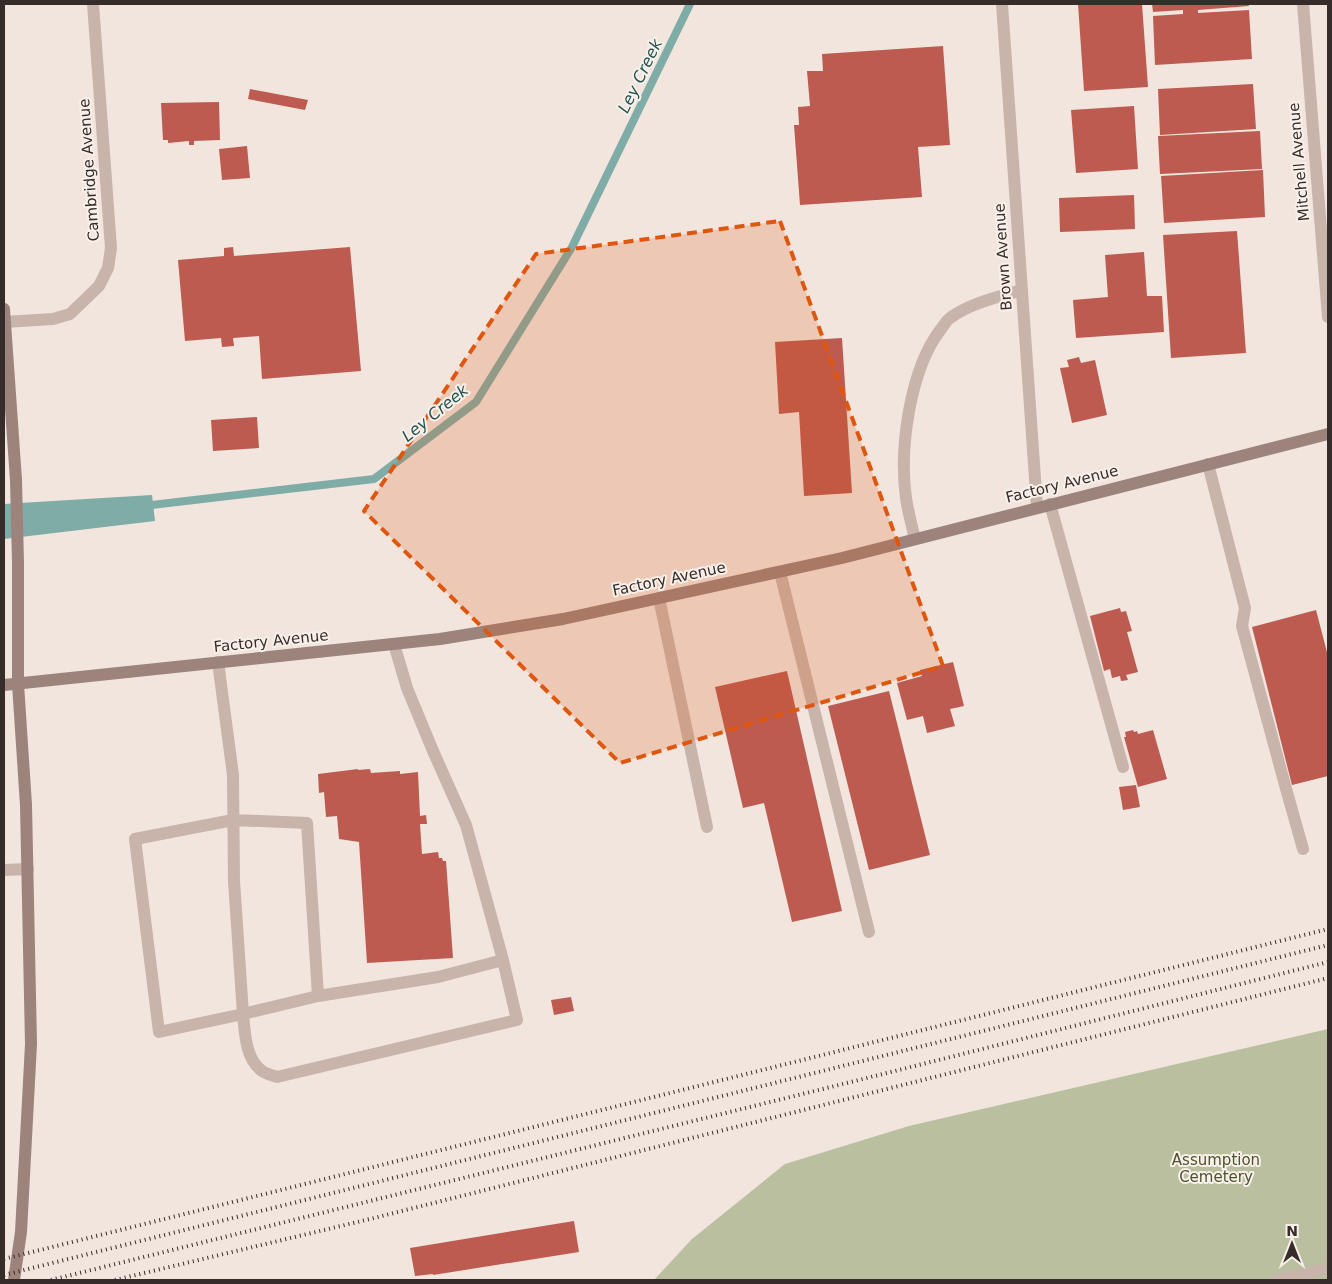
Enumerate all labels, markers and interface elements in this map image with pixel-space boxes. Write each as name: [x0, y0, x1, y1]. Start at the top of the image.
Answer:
water label: Ley Creek: [614, 35, 666, 116]
street label: Cambridge Avenue: [75, 98, 103, 242]
street label: Mitchell Avenue: [1285, 102, 1313, 222]
street label: Brown Avenue: [990, 203, 1016, 311]
water label: Ley Creek: [398, 380, 473, 446]
street label: Factory Avenue: [1004, 461, 1120, 507]
street label: Factory Avenue: [611, 558, 727, 600]
street label: Factory Avenue: [213, 626, 329, 656]
park label: Assumption Cemetery: [1172, 1151, 1260, 1186]
north arrow: [1267, 1219, 1317, 1269]
text: N: [1286, 1223, 1298, 1239]

